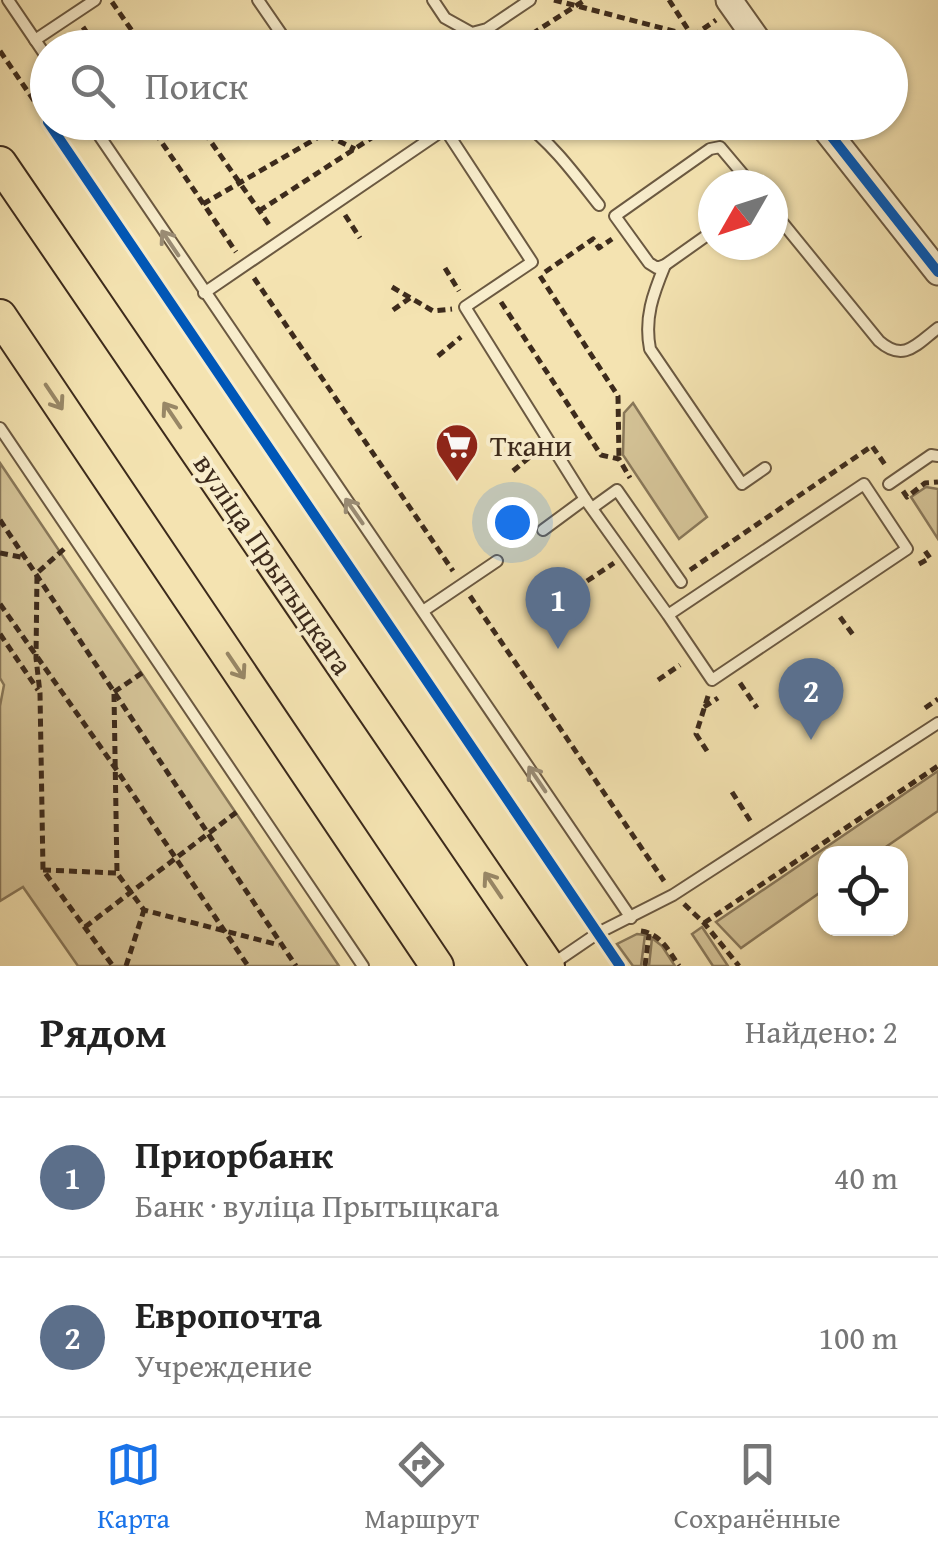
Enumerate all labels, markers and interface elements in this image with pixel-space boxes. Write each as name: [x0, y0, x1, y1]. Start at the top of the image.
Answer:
search box: [30, 30, 908, 140]
text: Поиск: [145, 57, 248, 113]
icon: search: [65, 58, 120, 113]
north arrow: [698, 170, 788, 260]
one-way arrow: [160, 229, 181, 257]
one-way arrow: [44, 382, 65, 410]
one-way arrow: [162, 401, 183, 429]
supermarket icon: Ткани: [434, 422, 480, 483]
place label: Ткани: [490, 423, 572, 467]
street label: вуліца Прытыцкага: [183, 444, 365, 684]
one-way arrow: [344, 497, 365, 525]
your location: [487, 497, 538, 548]
pin: 1: [526, 566, 590, 649]
one-way arrow: [225, 652, 246, 680]
pin: 2: [778, 658, 844, 740]
one-way arrow: [527, 766, 548, 794]
map controls: [818, 846, 908, 936]
button: locate: [818, 846, 908, 936]
one-way arrow: [483, 872, 504, 900]
text: Рядом: [40, 1001, 167, 1062]
text: Найдено: 2: [745, 1008, 898, 1055]
text: Приорбанк: [135, 1126, 333, 1182]
text: 1: [64, 1154, 81, 1201]
text: 40 m: [834, 1154, 898, 1201]
text: Банк · вуліца Прытыцкага: [135, 1182, 499, 1229]
text: Европочта: [135, 1286, 322, 1342]
text: 2: [64, 1314, 81, 1361]
text: 100 m: [819, 1314, 898, 1361]
text: Учреждение: [135, 1342, 312, 1389]
tab: Карта: [97, 1437, 170, 1538]
tab: Маршрут: [365, 1437, 479, 1538]
tab: Сохранённые: [674, 1437, 841, 1538]

